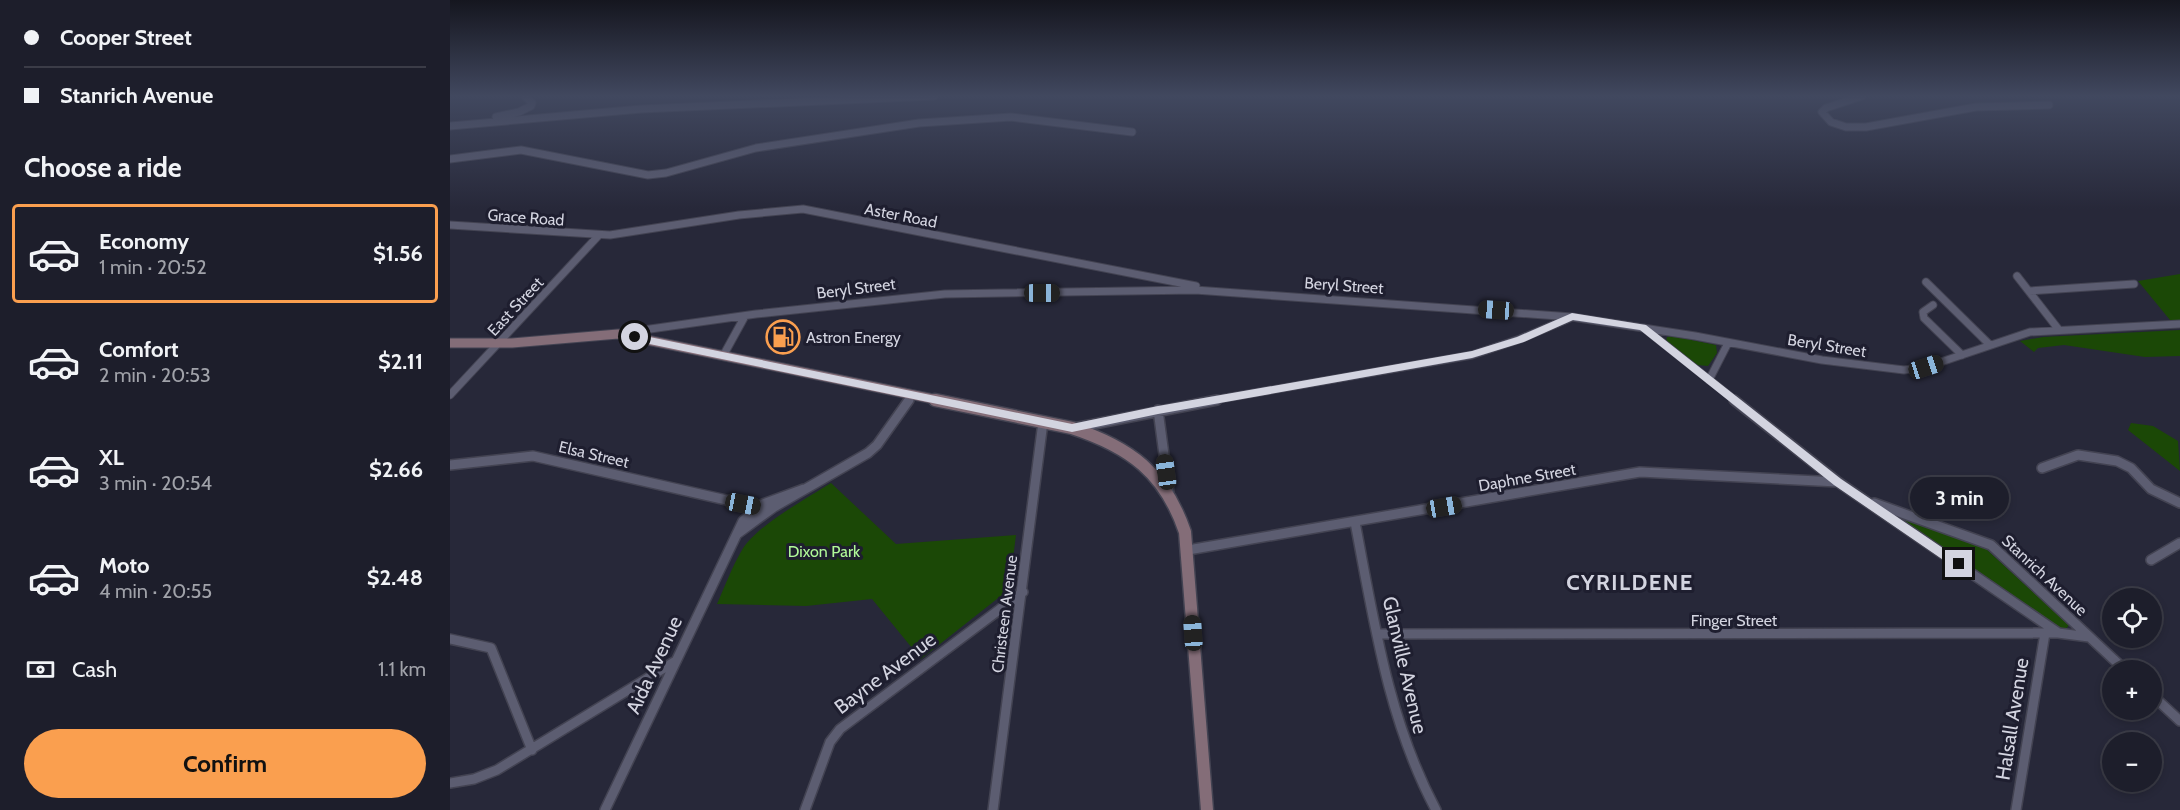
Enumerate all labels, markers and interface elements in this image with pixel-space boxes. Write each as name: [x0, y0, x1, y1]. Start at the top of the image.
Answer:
text: Cooper Street: [60, 24, 192, 51]
text: Stanrich Avenue: [60, 82, 213, 109]
text: Choose a ride: [24, 151, 182, 184]
street label: Aster Road: [863, 199, 939, 232]
street label: Grace Road: [487, 205, 565, 230]
icon: car: [27, 227, 81, 281]
text: Economy: [99, 228, 189, 255]
text: $1.56: [373, 240, 423, 267]
text: 1 min · 20:52: [99, 255, 207, 279]
street label: East Street: [483, 273, 548, 340]
street label: Beryl Street: [1304, 273, 1385, 298]
street label: Beryl Street: [816, 274, 897, 303]
car: [1024, 284, 1060, 302]
car: [1477, 300, 1515, 320]
fuel station icon: Astron Energy: [765, 319, 801, 355]
route start: [621, 323, 648, 350]
place label: Astron Energy: [806, 328, 901, 347]
street label: Beryl Street: [1786, 330, 1868, 361]
icon: car: [27, 335, 81, 389]
text: Comfort: [99, 336, 178, 363]
text: $2.11: [378, 348, 423, 375]
car: [1906, 353, 1946, 381]
text: 2 min · 20:53: [99, 363, 211, 387]
street label: Elsa Street: [557, 437, 632, 472]
icon: car: [27, 443, 81, 497]
text: XL: [99, 444, 124, 471]
car: [1155, 453, 1177, 491]
text: $2.66: [369, 456, 423, 483]
street label: Daphne Street: [1477, 459, 1578, 495]
text: 3 min · 20:54: [99, 471, 212, 495]
callout: 3 min: [1910, 477, 2008, 519]
text: 3 min: [1935, 486, 1984, 510]
car: [724, 492, 762, 516]
car: [1425, 495, 1463, 519]
street label: Stanrich Avenue: [1998, 531, 2091, 620]
park label: Dixon Park: [788, 542, 861, 561]
route end: [1945, 550, 1972, 577]
icon: car: [27, 551, 81, 605]
text: Moto: [99, 552, 150, 579]
street label: Christeen Avenue: [988, 554, 1021, 674]
text: $2.48: [367, 564, 423, 591]
district label: CYRILDENE: [1566, 569, 1694, 596]
text: 4 min · 20:55: [99, 579, 212, 603]
map controls: [2102, 588, 2162, 792]
button: locate: [2102, 588, 2162, 648]
street label: Glanville Avenue: [1378, 594, 1432, 736]
street label: Finger Street: [1691, 611, 1778, 630]
street label: Aida Avenue: [621, 612, 687, 718]
car: [1183, 614, 1203, 652]
street label: Bayne Avenue: [830, 627, 940, 719]
icon: cash: [24, 653, 57, 686]
text: Cash: [72, 656, 117, 683]
street label: Halsall Avenue: [1990, 656, 2034, 782]
text: 1.1 km: [378, 657, 426, 681]
button: +: [2102, 660, 2162, 720]
button: Confirm: [24, 729, 426, 798]
button: −: [2102, 732, 2162, 792]

